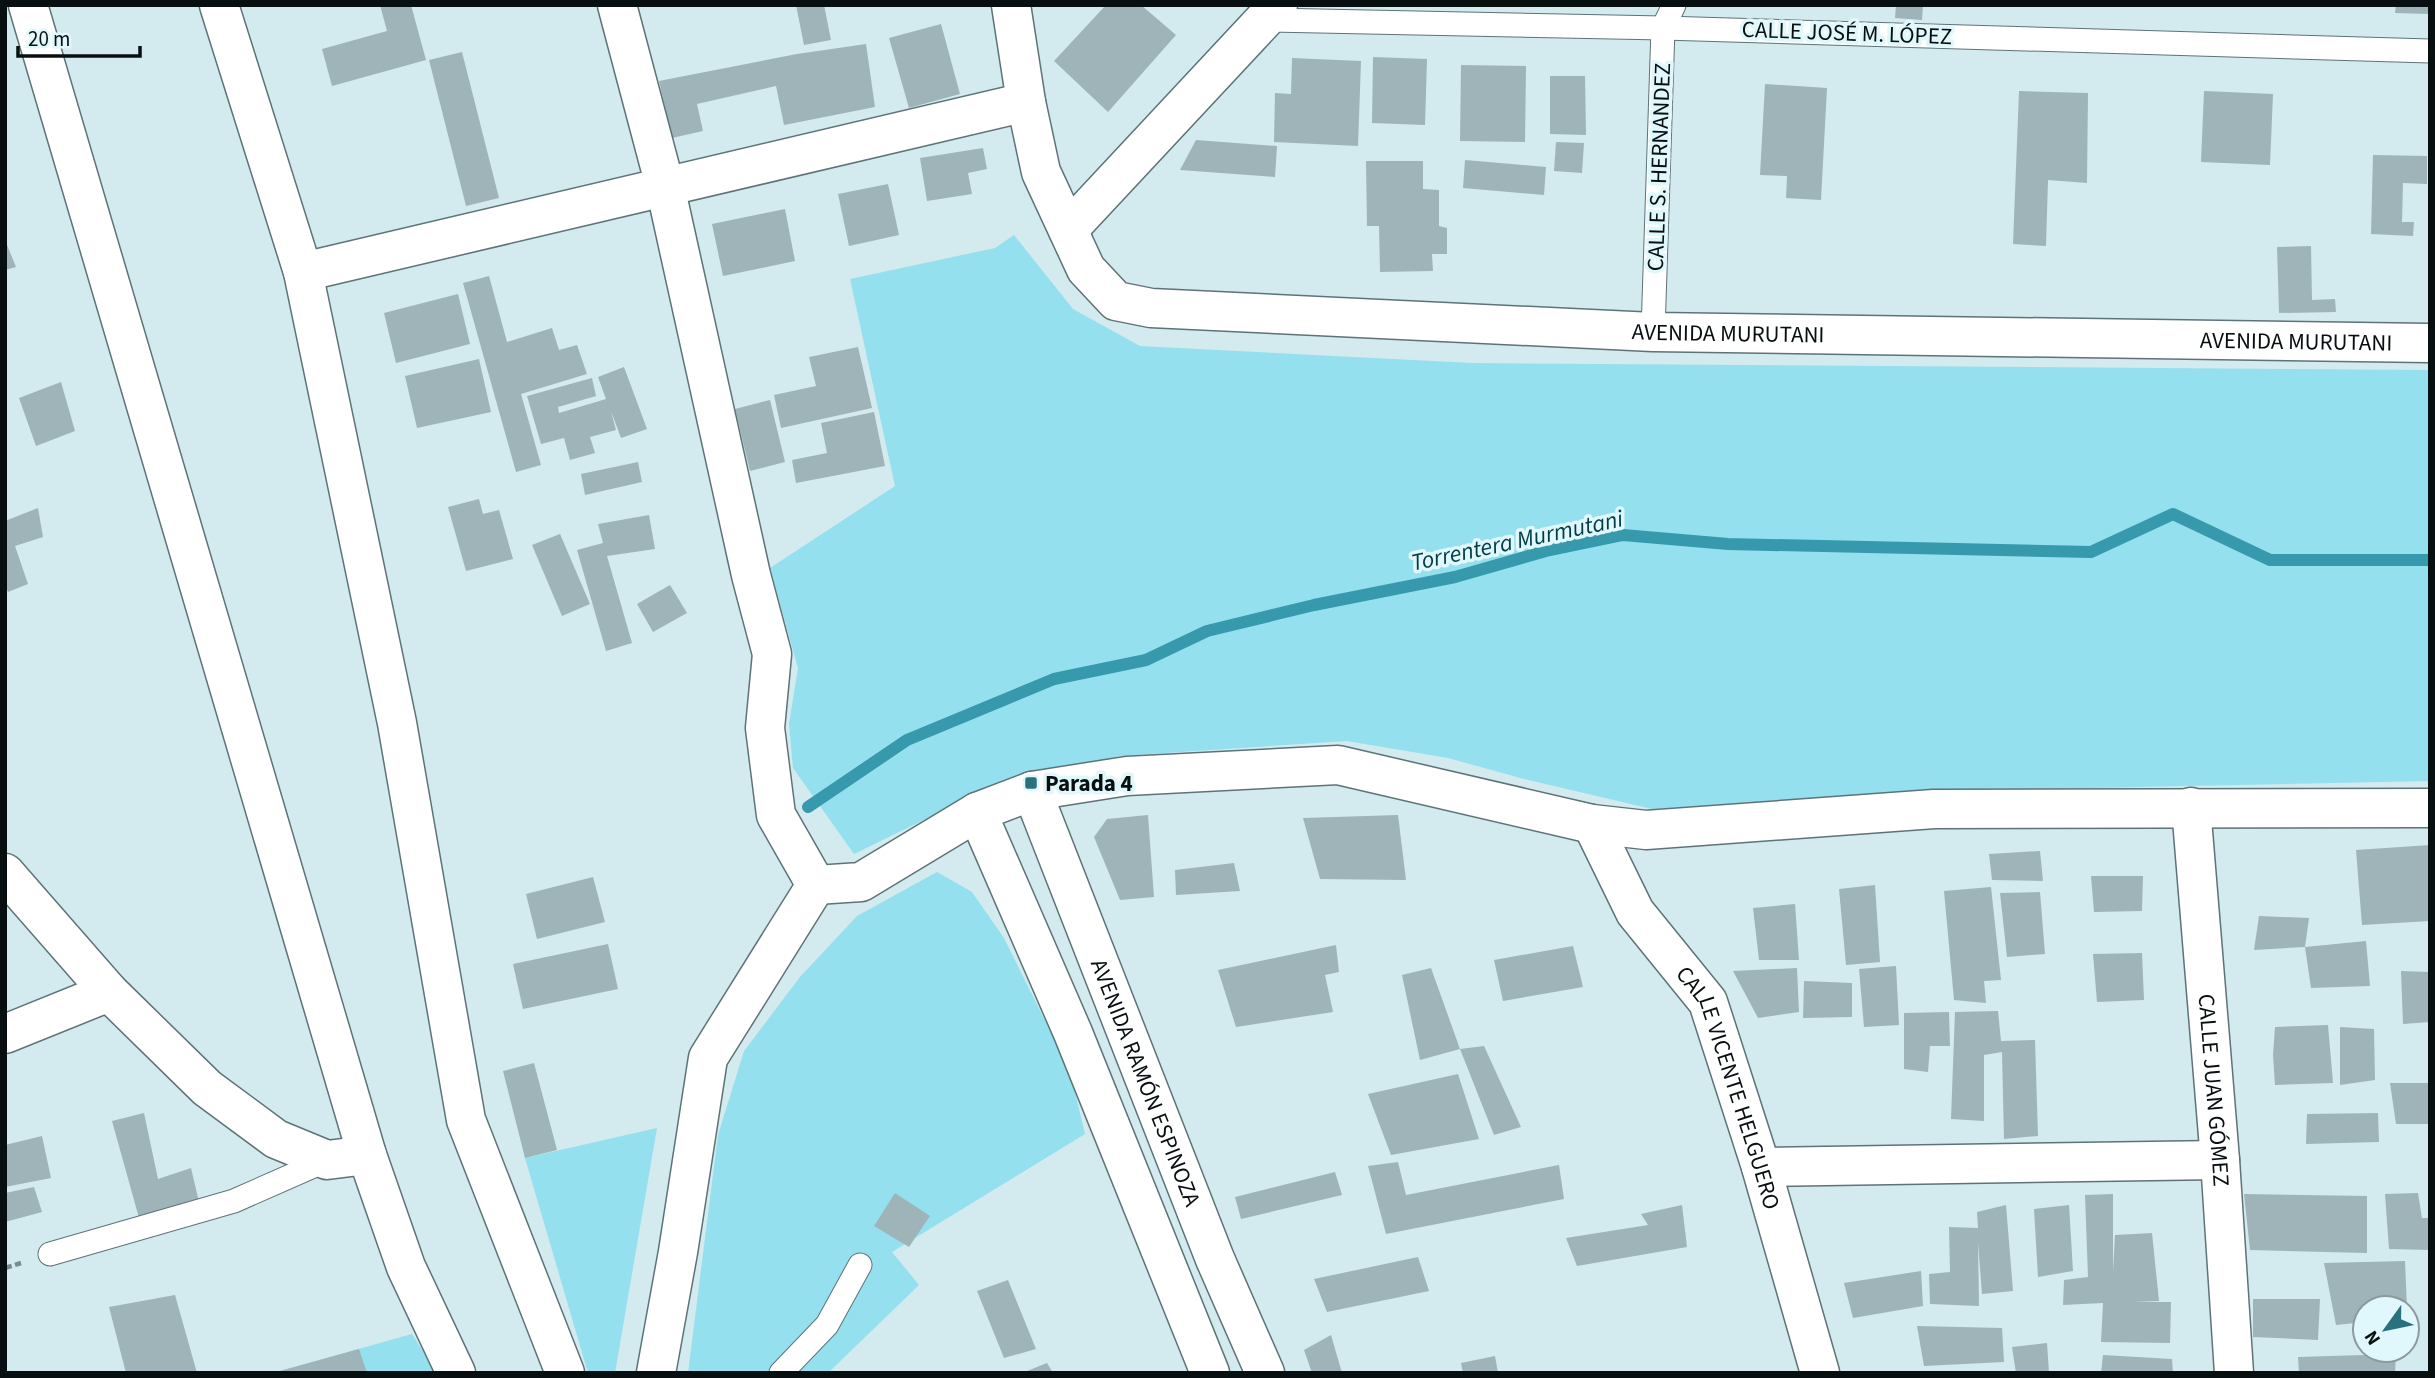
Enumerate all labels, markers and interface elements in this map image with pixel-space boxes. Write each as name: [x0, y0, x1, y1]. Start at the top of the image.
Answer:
street label: CALLE JOSÉ M. LÓPEZ: [1741, 13, 1953, 53]
scale bar: [18, 14, 140, 58]
text: 20 m: [28, 24, 70, 54]
street label: CALLE S. HERNANDEZ: [1639, 62, 1679, 272]
street label: AVENIDA MURUTANI: [1631, 315, 1825, 351]
street label: AVENIDA MURUTANI: [2200, 323, 2393, 359]
water label: Torrentera Murmutani: [1408, 501, 1626, 581]
place label: Parada 4: [1045, 767, 1133, 800]
marker: Parada 4: [1023, 775, 1039, 791]
street label: AVENIDA RAMÓN ESPINOZA: [1083, 954, 1209, 1212]
street label: CALLE VICENTE HELGUERO: [1668, 959, 1789, 1213]
street label: CALLE JUAN GÓMEZ: [2190, 993, 2238, 1187]
north arrow: [2351, 1294, 2421, 1364]
text: N: [2358, 1325, 2388, 1350]

